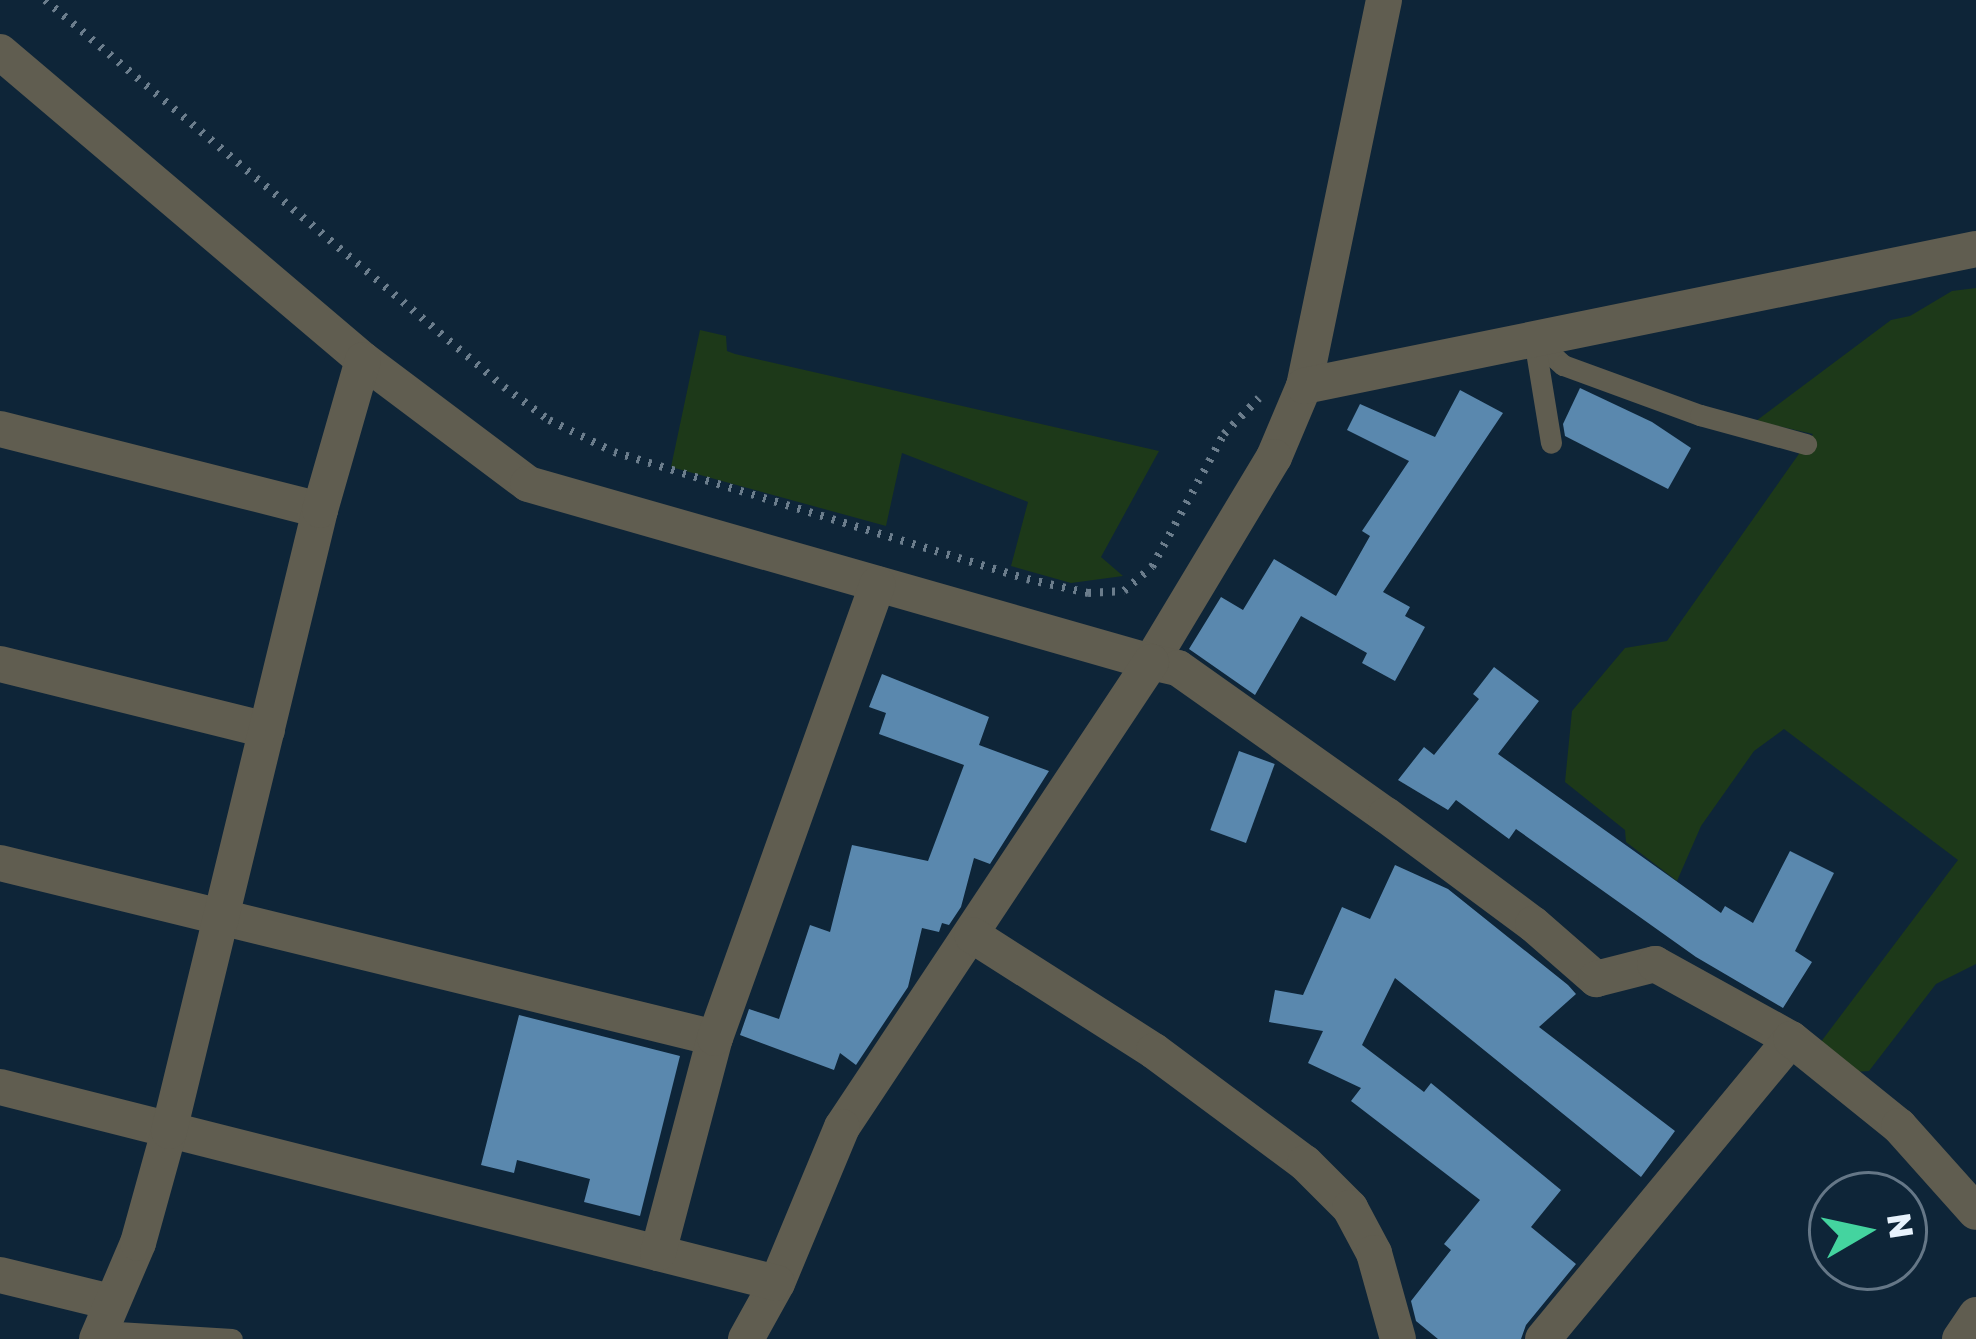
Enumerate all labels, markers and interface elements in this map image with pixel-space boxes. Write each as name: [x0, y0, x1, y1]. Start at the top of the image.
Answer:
north arrow: [1808, 1171, 1928, 1291]
text: N: [1880, 1210, 1922, 1241]

